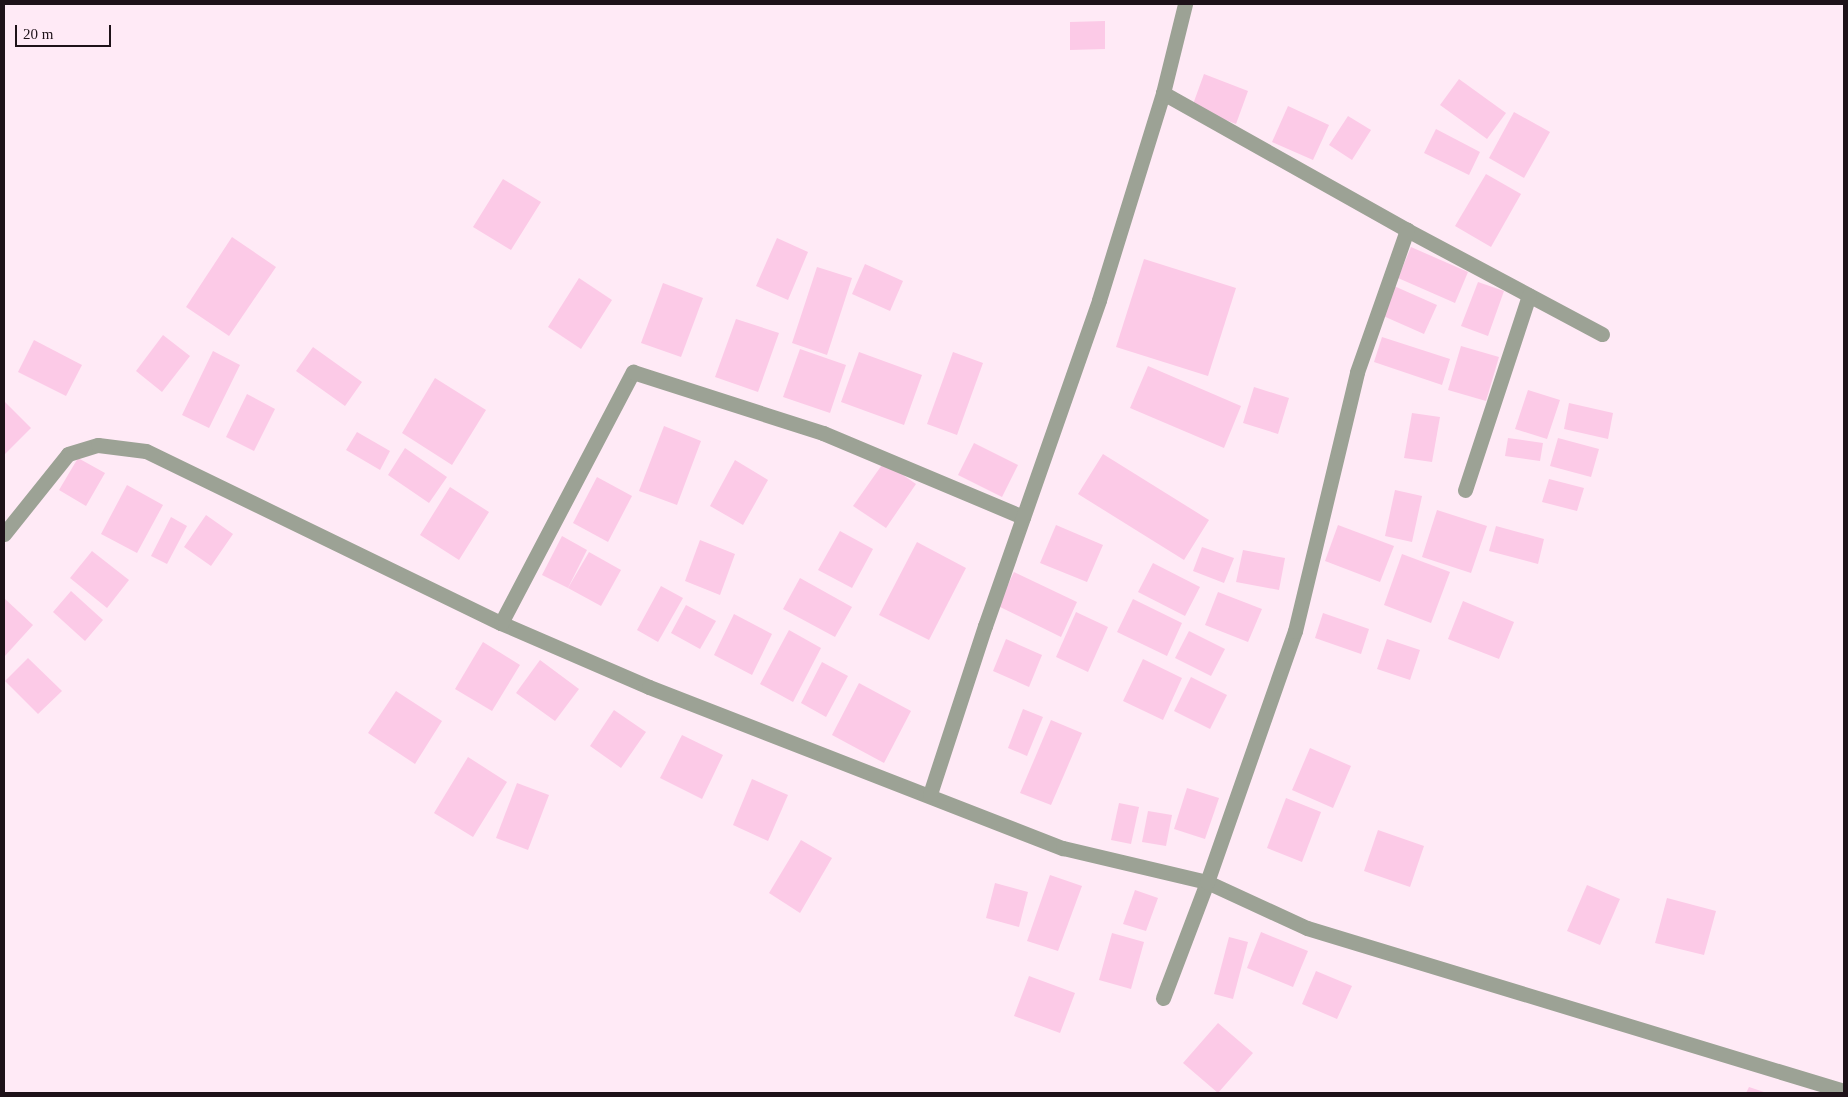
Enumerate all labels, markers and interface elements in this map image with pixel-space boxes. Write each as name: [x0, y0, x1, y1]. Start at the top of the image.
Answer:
scale bar: [18, 15, 114, 47]
text: 20 m: [23, 26, 53, 42]

